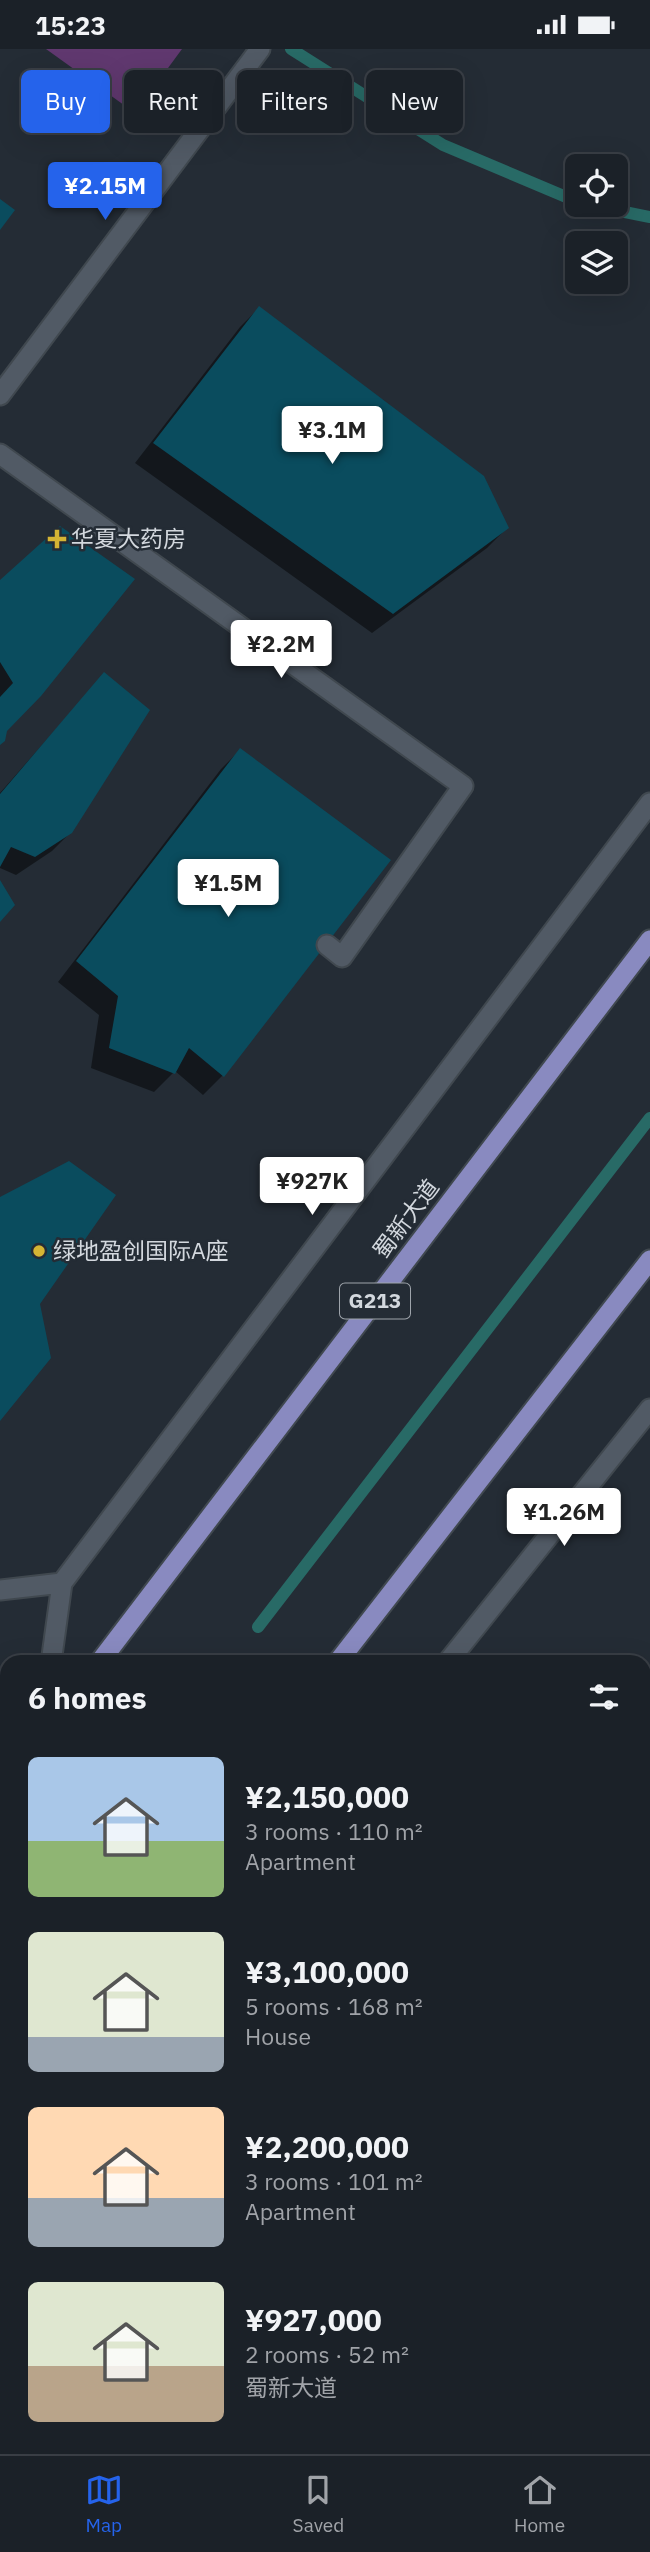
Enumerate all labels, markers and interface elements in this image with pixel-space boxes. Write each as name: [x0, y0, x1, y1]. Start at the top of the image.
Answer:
text: 15:23: [35, 8, 106, 42]
chip: Buy: [21, 70, 110, 133]
chip: Rent: [124, 70, 223, 133]
chip: Filters: [237, 70, 352, 133]
chip: New: [366, 70, 463, 133]
map controls: [565, 154, 628, 294]
button: locate: [565, 154, 628, 217]
pin: ¥2.15M: [48, 163, 162, 222]
text: ¥2.15M: [64, 170, 146, 200]
button: layers: [565, 231, 628, 294]
pin: ¥3.1M: [283, 407, 381, 466]
text: ¥3.1M: [298, 414, 366, 444]
place label: 华夏大药房: [71, 523, 186, 553]
marker: 华夏大药房: [49, 531, 65, 547]
pin: ¥2.2M: [232, 621, 330, 680]
text: ¥2.2M: [247, 628, 315, 658]
pin: ¥1.5M: [179, 859, 277, 919]
text: ¥1.5M: [194, 867, 262, 897]
pin: ¥927K: [263, 1157, 361, 1217]
text: ¥927K: [276, 1165, 348, 1195]
street label: 蜀新大道: [366, 1173, 445, 1264]
place label: 绿地盈创国际A座: [53, 1235, 229, 1265]
marker: 绿地盈创国际A座: [31, 1243, 47, 1259]
road number: G213: [340, 1283, 410, 1319]
pin: ¥1.26M: [507, 1489, 621, 1548]
text: ¥1.26M: [523, 1496, 605, 1526]
text: 6 homes: [28, 1678, 147, 1717]
icon: filters: [585, 1678, 623, 1716]
text: ¥2,150,000: [245, 1777, 409, 1816]
icon: home: [84, 1785, 168, 1869]
text: 3 rooms · 110 m²: [245, 1816, 423, 1846]
text: Apartment: [245, 1846, 356, 1876]
text: ¥3,100,000: [245, 1952, 409, 1991]
icon: home: [84, 1960, 168, 2044]
text: 5 rooms · 168 m²: [245, 1991, 423, 2021]
text: House: [245, 2021, 311, 2051]
text: ¥2,200,000: [245, 2127, 409, 2166]
icon: home: [84, 2135, 168, 2219]
text: 3 rooms · 101 m²: [245, 2166, 423, 2196]
text: Apartment: [245, 2196, 356, 2226]
text: ¥927,000: [245, 2300, 382, 2339]
icon: home: [84, 2310, 168, 2394]
text: 2 rooms · 52 m²: [245, 2339, 409, 2369]
text: 蜀新大道: [245, 2372, 337, 2402]
tab: Map: [85, 2471, 123, 2537]
tab: Saved: [293, 2471, 344, 2537]
tab: Home: [514, 2471, 565, 2537]

